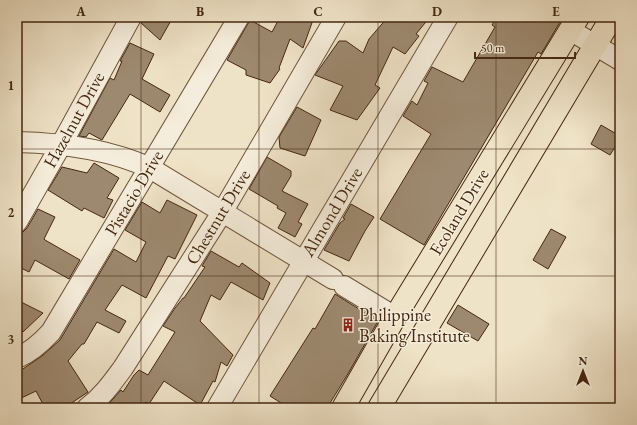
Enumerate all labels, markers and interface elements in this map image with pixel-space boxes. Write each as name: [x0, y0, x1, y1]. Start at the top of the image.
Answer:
text: A: [75, 3, 86, 20]
text: B: [196, 3, 204, 20]
text: C: [313, 3, 323, 20]
text: D: [432, 3, 442, 20]
text: E: [552, 3, 560, 20]
scale bar: [475, 34, 575, 60]
text: 50 m: [481, 40, 505, 56]
street label: Hazelnut Drive: [38, 68, 109, 172]
text: 1: [8, 77, 15, 94]
street label: Pistacio Drive: [99, 146, 168, 240]
street label: Almond Drive: [295, 163, 367, 262]
street label: Ecoland Drive: [424, 164, 494, 259]
street label: Chestnut Drive: [180, 165, 255, 269]
text: 2: [8, 204, 15, 221]
place label: Philippine Baking Institute: [359, 303, 470, 347]
building icon: Philippine Baking Institute: [340, 317, 356, 333]
text: 3: [8, 331, 15, 348]
north arrow: [563, 351, 603, 391]
text: N: [579, 354, 588, 368]

